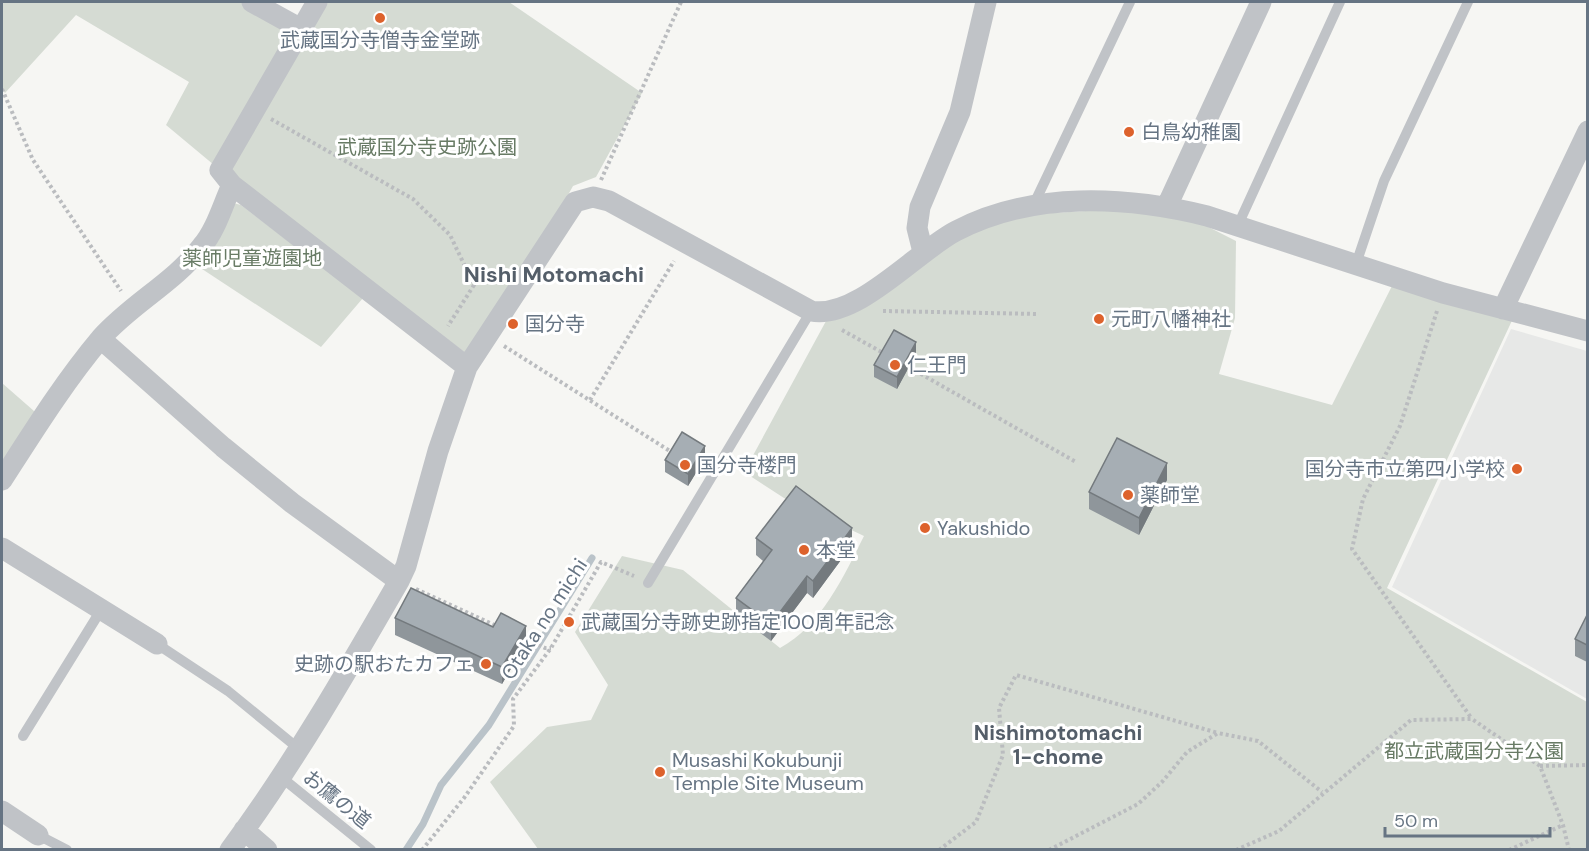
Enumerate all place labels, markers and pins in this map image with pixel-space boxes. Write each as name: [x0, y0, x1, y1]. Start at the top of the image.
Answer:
marker: 武蔵国分寺僧寺金堂跡: [373, 11, 387, 25]
place label: 武蔵国分寺僧寺金堂跡: [280, 27, 480, 53]
place label: 白鳥幼稚園: [1141, 119, 1241, 145]
marker: 白鳥幼稚園: [1122, 125, 1136, 139]
place label: 元町八幡神社: [1111, 306, 1231, 332]
place label: 国分寺: [525, 311, 585, 337]
marker: 元町八幡神社: [1092, 312, 1106, 326]
marker: 国分寺: [506, 317, 520, 331]
place label: 仁王門: [907, 352, 967, 378]
marker: 仁王門: [888, 358, 902, 372]
place label: 国分寺楼門: [697, 452, 797, 478]
place label: 国分寺市立第四小学校: [1305, 456, 1505, 482]
marker: 国分寺楼門: [678, 458, 692, 472]
marker: 国分寺市立第四小学校: [1510, 462, 1524, 476]
place label: 薬師堂: [1140, 482, 1200, 508]
marker: 薬師堂: [1121, 488, 1135, 502]
place label: Yakushido: [937, 515, 1030, 541]
marker: Yakushido: [918, 521, 932, 535]
place label: 本堂: [816, 537, 856, 563]
marker: 本堂: [797, 543, 811, 557]
place label: 武蔵国分寺跡史跡指定100周年記念: [581, 609, 895, 635]
marker: 武蔵国分寺跡史跡指定100周年記念: [562, 615, 576, 629]
place label: 史跡の駅おたカフェ: [294, 651, 474, 677]
marker: 史跡の駅おたカフェ: [479, 657, 493, 671]
place label: Musashi Kokubunji Temple Site Museum: [672, 747, 864, 796]
marker: Musashi Kokubunji Temple Site Museum: [653, 765, 667, 779]

